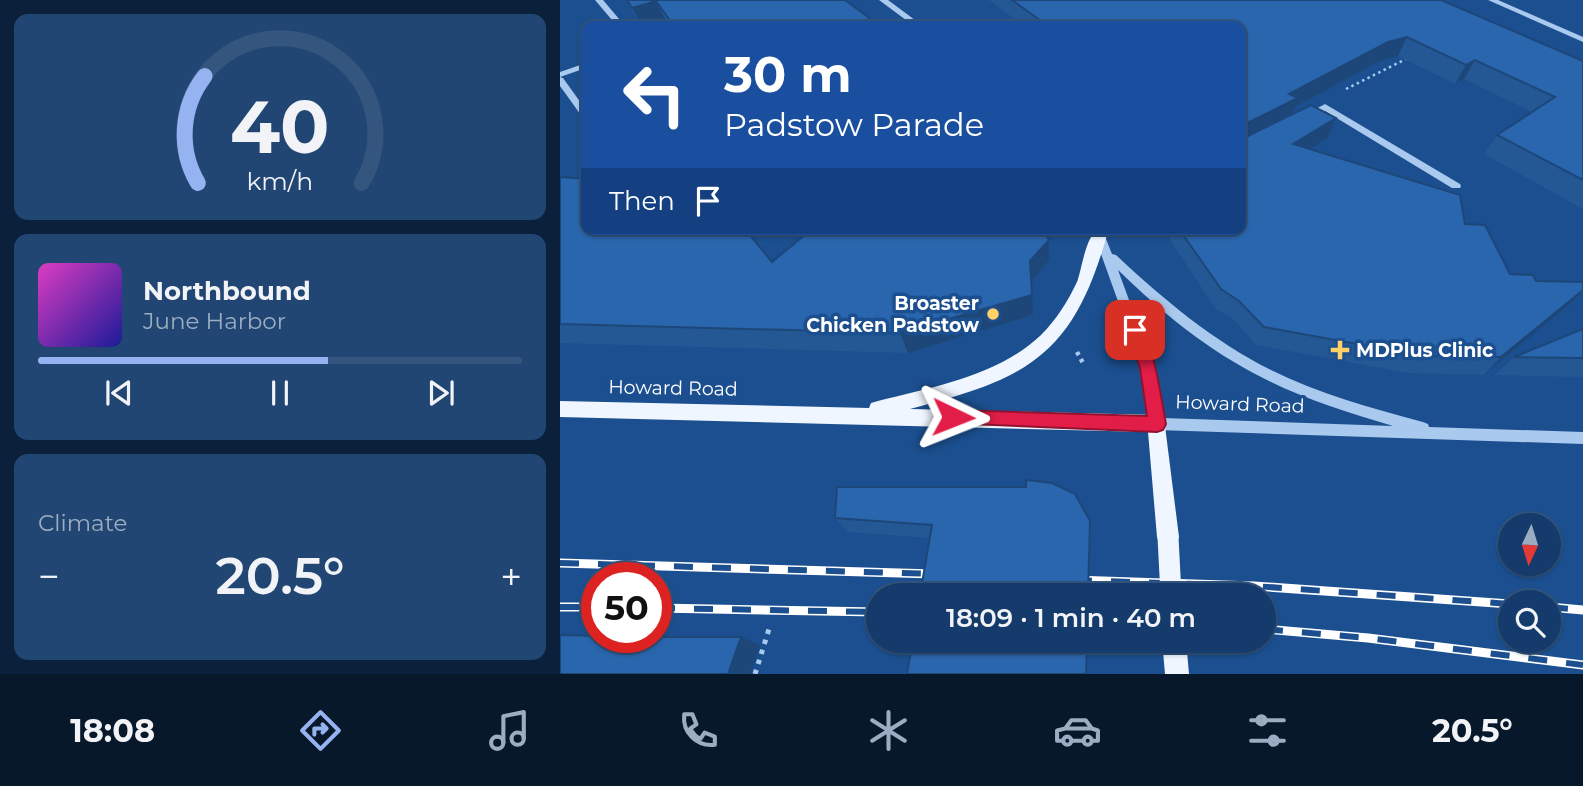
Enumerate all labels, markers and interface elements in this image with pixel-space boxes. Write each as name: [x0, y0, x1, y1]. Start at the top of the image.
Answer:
text: 30 m: [724, 45, 852, 104]
icon: left: [609, 49, 700, 140]
text: 40: [230, 83, 330, 171]
text: Padstow Parade: [724, 105, 984, 144]
text: km/h: [247, 166, 313, 196]
icon: arrive: [689, 182, 727, 220]
text: Then: [609, 185, 675, 217]
text: Northbound: [143, 275, 311, 307]
place label: Broaster Chicken Padstow: [806, 292, 979, 337]
pin: [1105, 300, 1165, 360]
marker: Broaster Chicken Padstow: [985, 306, 1001, 322]
text: June Harbor: [143, 307, 286, 335]
icon: arrive: [1116, 311, 1154, 349]
place label: MDPlus Clinic: [1356, 339, 1493, 362]
marker: MDPlus Clinic: [1330, 340, 1350, 360]
icon: previous: [100, 374, 138, 412]
icon: pause: [261, 374, 299, 412]
icon: next: [422, 374, 460, 412]
street label: Howard Road: [608, 375, 738, 401]
position arrow: [916, 380, 990, 454]
street label: Howard Road: [1175, 390, 1305, 418]
text: Climate: [38, 509, 127, 537]
north arrow: [1498, 513, 1561, 576]
map controls: [1498, 513, 1561, 653]
text: 20.5°: [216, 544, 344, 607]
text: −: [38, 553, 60, 600]
text: +: [500, 553, 522, 600]
speed limit sign: 50: [581, 562, 672, 653]
button: search: [1498, 590, 1561, 653]
text: 18:09 · 1 min · 40 m: [946, 602, 1196, 634]
icon: directions: [296, 706, 345, 755]
icon: music: [485, 706, 534, 755]
icon: phone: [674, 706, 723, 755]
icon: climate: [864, 706, 913, 755]
icon: car: [1053, 706, 1102, 755]
icon: filters: [1243, 706, 1292, 755]
text: 18:08: [70, 711, 155, 750]
text: 20.5°: [1432, 711, 1513, 750]

